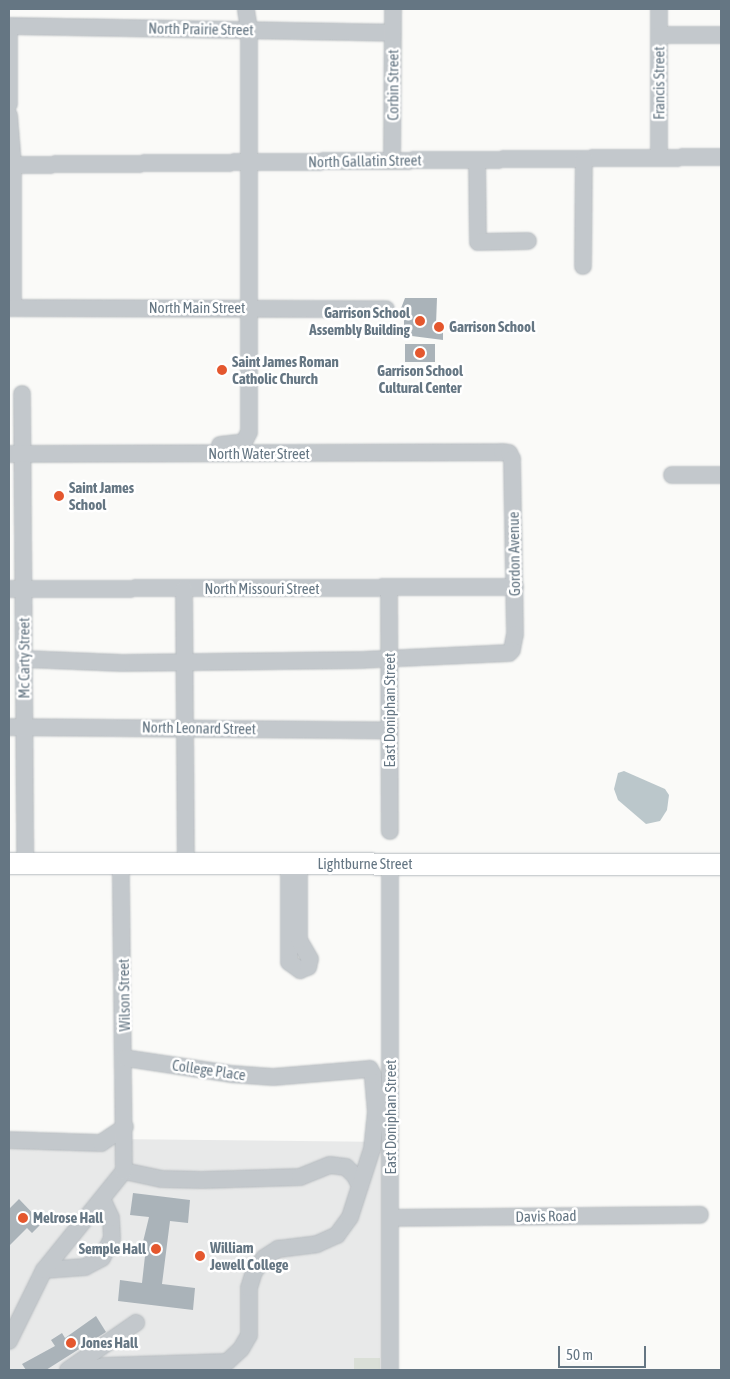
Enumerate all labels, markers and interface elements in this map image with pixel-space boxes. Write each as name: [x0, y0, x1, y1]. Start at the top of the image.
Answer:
street label: North Prairie Street: [148, 19, 254, 39]
street label: Francis Street: [650, 46, 668, 120]
street label: Corbin Street: [384, 49, 402, 121]
street label: North Gallatin Street: [308, 151, 422, 171]
street label: North Main Street: [149, 299, 245, 317]
place label: Garrison School Assembly Building: [309, 303, 410, 338]
marker: Garrison School Assembly Building: [414, 315, 426, 327]
place label: Garrison School: [449, 318, 535, 336]
marker: Garrison School: [433, 321, 445, 333]
marker: Garrison School Cultural Center: [414, 347, 426, 359]
place label: Saint James Roman Catholic Church: [232, 352, 339, 387]
place label: Garrison School Cultural Center: [377, 361, 463, 396]
marker: Saint James Roman Catholic Church: [216, 364, 228, 376]
street label: North Water Street: [208, 445, 310, 463]
place label: Saint James School: [69, 478, 134, 513]
marker: Saint James School: [53, 490, 65, 502]
street label: Gordon Avenue: [504, 512, 524, 596]
street label: North Missouri Street: [204, 580, 320, 598]
street label: Mc Carty Street: [15, 617, 33, 699]
street label: East Doniphan Street: [381, 653, 399, 767]
street label: North Leonard Street: [142, 718, 256, 738]
street label: Lightburne Street: [317, 855, 413, 873]
street label: Wilson Street: [114, 958, 134, 1032]
street label: College Place: [171, 1056, 247, 1084]
street label: East Doniphan Street: [382, 1060, 400, 1174]
street label: Davis Road: [515, 1206, 577, 1226]
place label: Melrose Hall: [33, 1209, 103, 1227]
marker: Melrose Hall: [17, 1212, 29, 1224]
place label: William Jewell College: [210, 1238, 288, 1273]
place label: Semple Hall: [79, 1240, 146, 1258]
marker: Semple Hall: [150, 1243, 162, 1255]
marker: William Jewell College: [194, 1250, 206, 1262]
place label: Jones Hall: [81, 1334, 138, 1352]
scale bar: [560, 1336, 648, 1368]
marker: Jones Hall: [65, 1337, 77, 1349]
text: 50 m: [566, 1346, 593, 1363]

